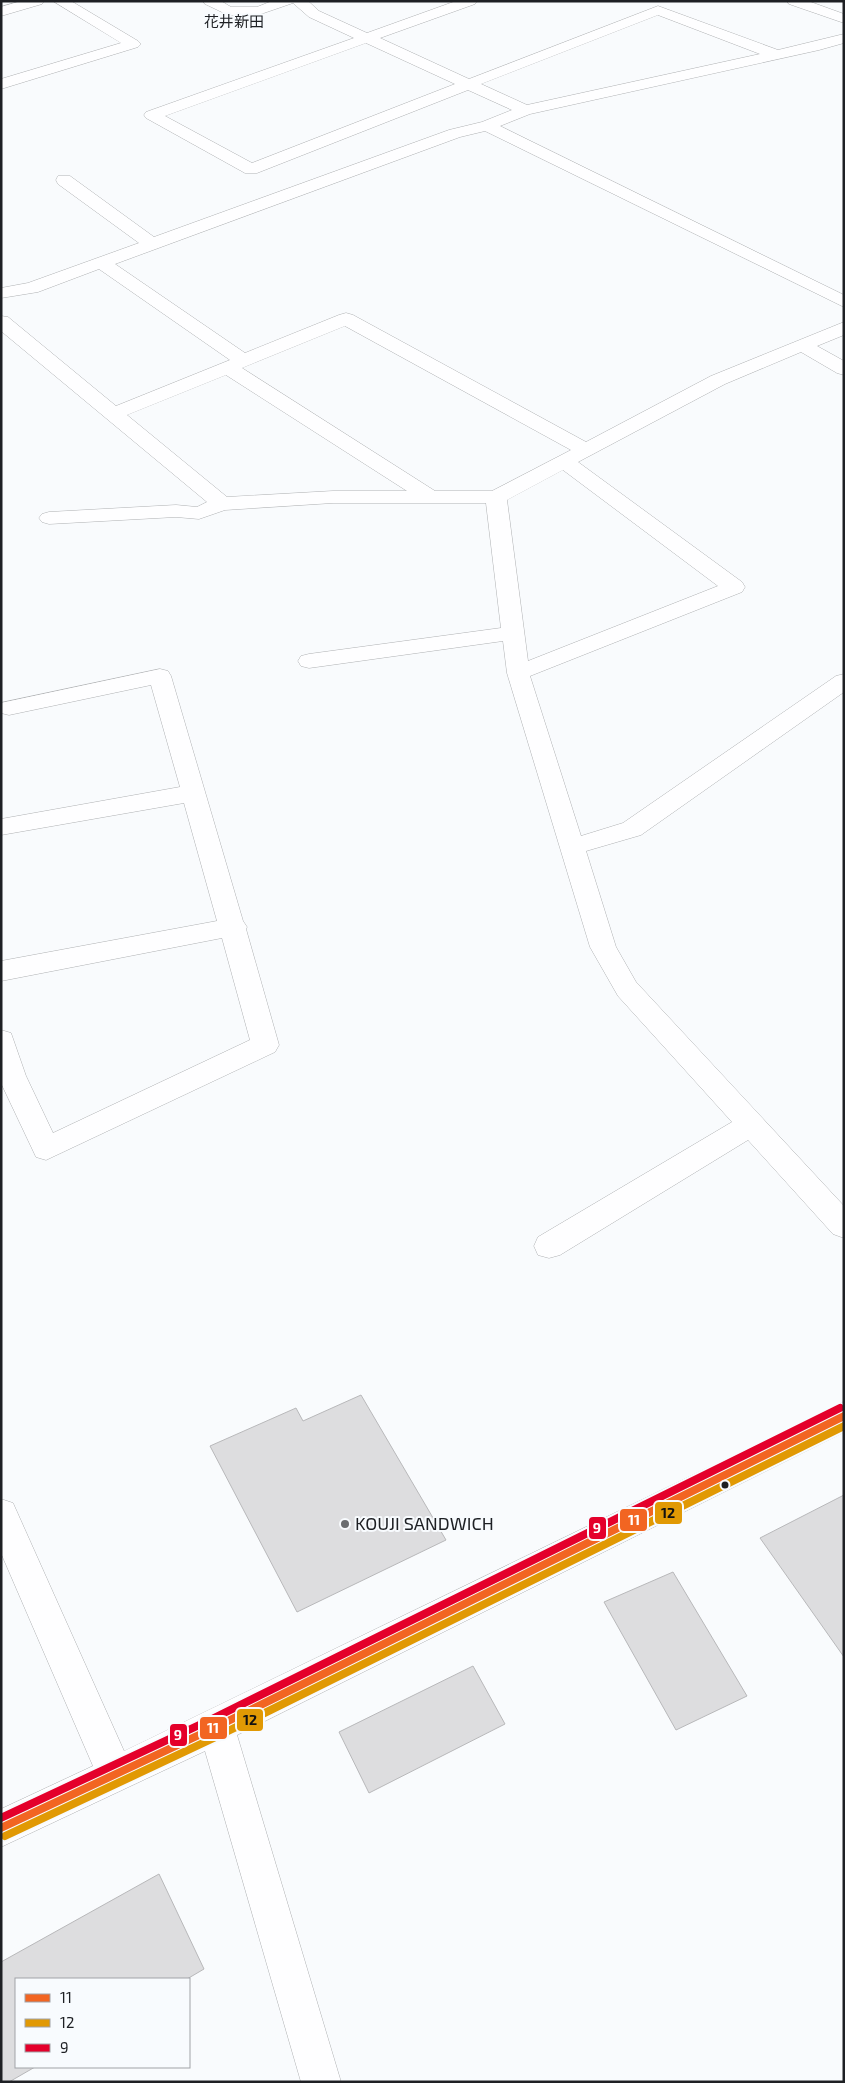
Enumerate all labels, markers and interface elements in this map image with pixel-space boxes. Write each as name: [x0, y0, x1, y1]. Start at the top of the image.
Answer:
district label: 花井新田: [204, 12, 264, 30]
unlabelled marker: [720, 1480, 730, 1490]
line badge: 12: [654, 1501, 683, 1525]
text: 12: [661, 1504, 675, 1521]
line badge: 11: [619, 1508, 648, 1532]
text: 11: [628, 1511, 640, 1528]
place label: KOUJI SANDWICH: [355, 1512, 494, 1534]
line badge: 9: [588, 1516, 607, 1540]
marker: KOUJI SANDWICH: [339, 1518, 351, 1530]
text: 9: [593, 1519, 601, 1536]
line badge: 12: [236, 1708, 264, 1732]
text: 12: [243, 1711, 257, 1728]
line badge: 11: [199, 1716, 228, 1740]
text: 11: [207, 1719, 219, 1736]
line badge: 9: [169, 1723, 188, 1747]
text: 9: [174, 1726, 182, 1743]
legend: [15, 1978, 190, 2068]
text: 11: [60, 1988, 72, 2006]
text: 12: [60, 2013, 74, 2031]
text: 9: [60, 2038, 69, 2056]

